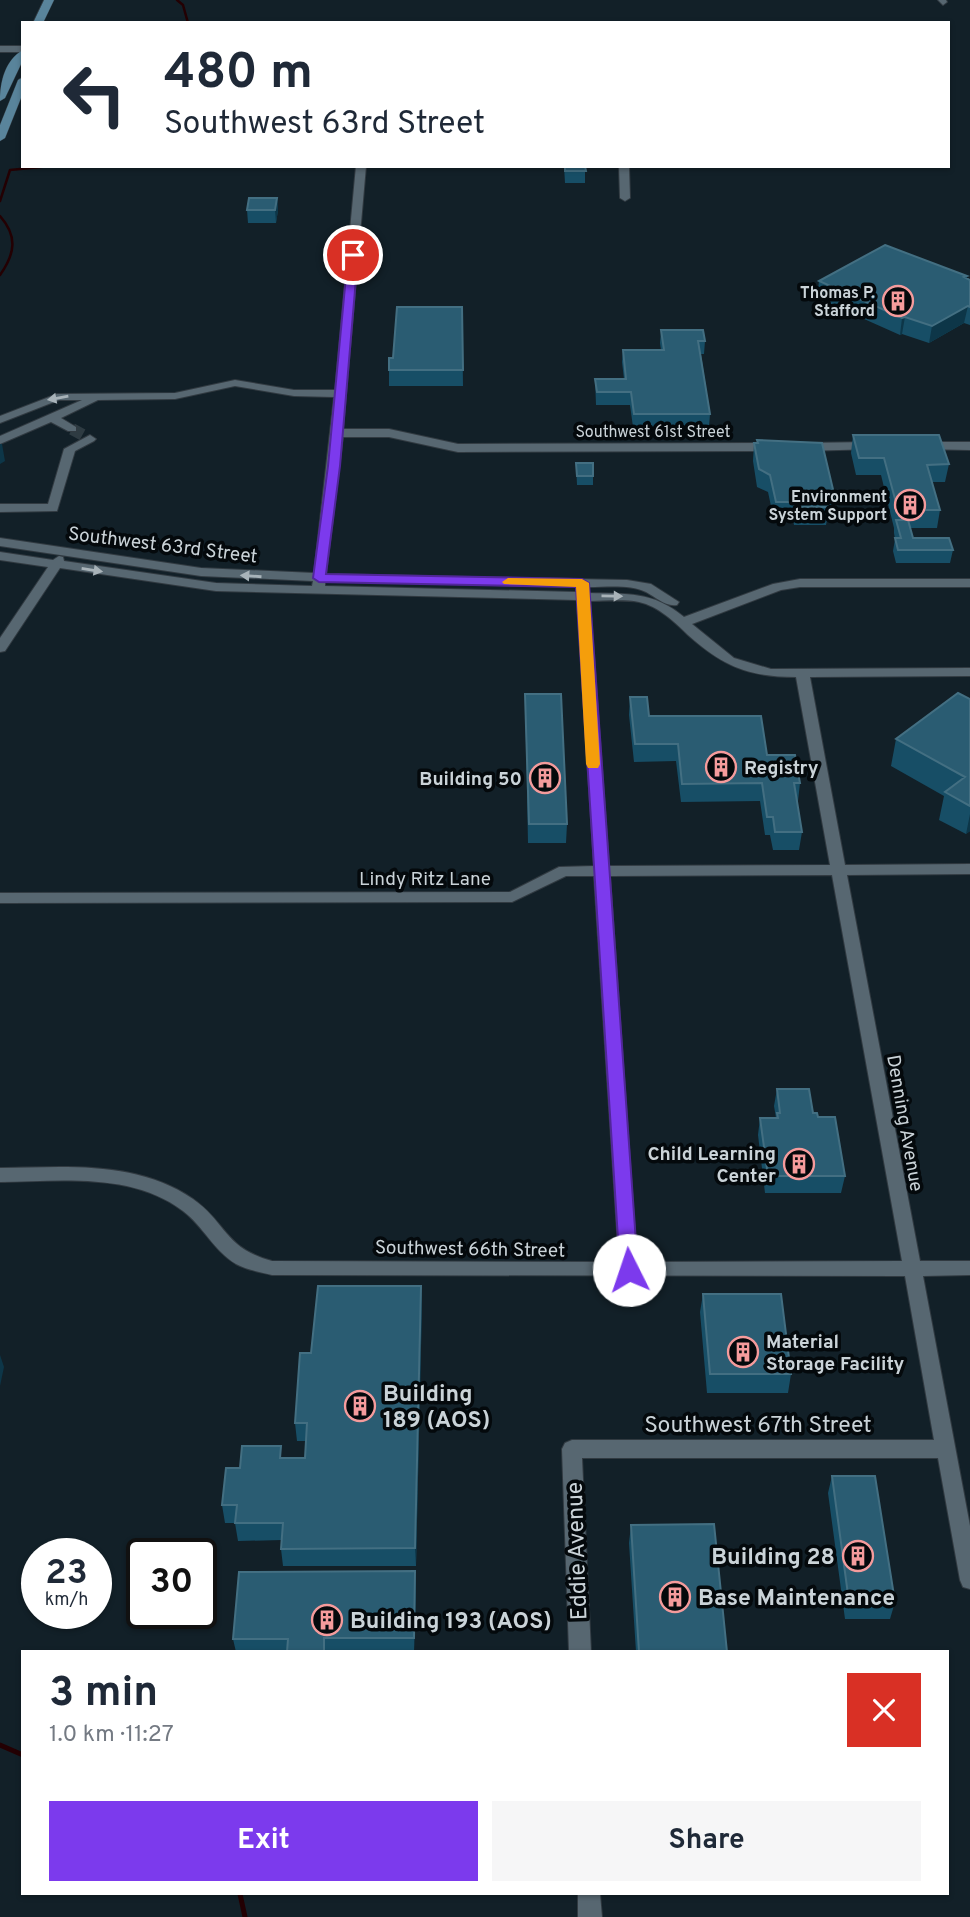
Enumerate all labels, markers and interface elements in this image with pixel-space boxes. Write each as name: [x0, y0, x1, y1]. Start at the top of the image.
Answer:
text: 480 m: [164, 44, 313, 106]
icon: left: [49, 49, 140, 140]
text: Southwest 63rd Street: [164, 105, 485, 145]
pin: [323, 225, 383, 285]
icon: arrive: [334, 236, 372, 274]
place label: Thomas P. Stafford: [800, 284, 875, 322]
building icon: Thomas P. Stafford: [881, 284, 915, 318]
one-way arrow: [47, 393, 69, 404]
street label: Southwest 61st Street: [575, 423, 731, 443]
place label: Environment System Support: [769, 488, 887, 526]
building icon: Environment System Support: [893, 488, 927, 522]
street label: Southwest 63rd Street: [67, 522, 259, 570]
one-way arrow: [81, 565, 103, 576]
one-way arrow: [240, 570, 262, 581]
one-way arrow: [601, 591, 623, 602]
building icon: Registry: [704, 750, 738, 784]
place label: Registry: [744, 757, 819, 781]
building icon: Building 50: [528, 761, 562, 795]
place label: Building 50: [419, 768, 522, 792]
street label: Lindy Ritz Lane: [359, 868, 491, 892]
street label: Denning Avenue: [880, 1053, 928, 1194]
place label: Child Learning Center: [647, 1143, 776, 1189]
building icon: Child Learning Center: [782, 1147, 816, 1181]
position arrow: [592, 1233, 666, 1307]
street label: Southwest 66th Street: [375, 1236, 565, 1264]
place label: Material Storage Facility: [766, 1331, 905, 1377]
building icon: Material Storage Facility: [726, 1335, 760, 1369]
place label: Building 189 (AOS): [383, 1381, 490, 1436]
building icon: Building 189 (AOS): [343, 1389, 377, 1423]
street label: Southwest 67th Street: [644, 1412, 872, 1441]
street label: Eddie Avenue: [562, 1481, 595, 1621]
speed limit sign: 30: [126, 1538, 217, 1629]
building icon: Building 28: [841, 1539, 875, 1573]
place label: Building 28: [711, 1544, 835, 1573]
text: 23: [45, 1552, 88, 1596]
building icon: Base Maintenance: [658, 1580, 692, 1614]
place label: Base Maintenance: [698, 1585, 895, 1614]
text: km/h: [45, 1589, 88, 1612]
building icon: Building 193 (AOS): [310, 1603, 344, 1637]
place label: Building 193 (AOS): [350, 1608, 552, 1637]
text: 3 min: [49, 1668, 158, 1721]
button: close: [847, 1673, 921, 1747]
text: 1.0 km · 11:27: [49, 1721, 174, 1750]
button: Exit: [49, 1801, 478, 1881]
button: Share: [492, 1801, 921, 1881]

